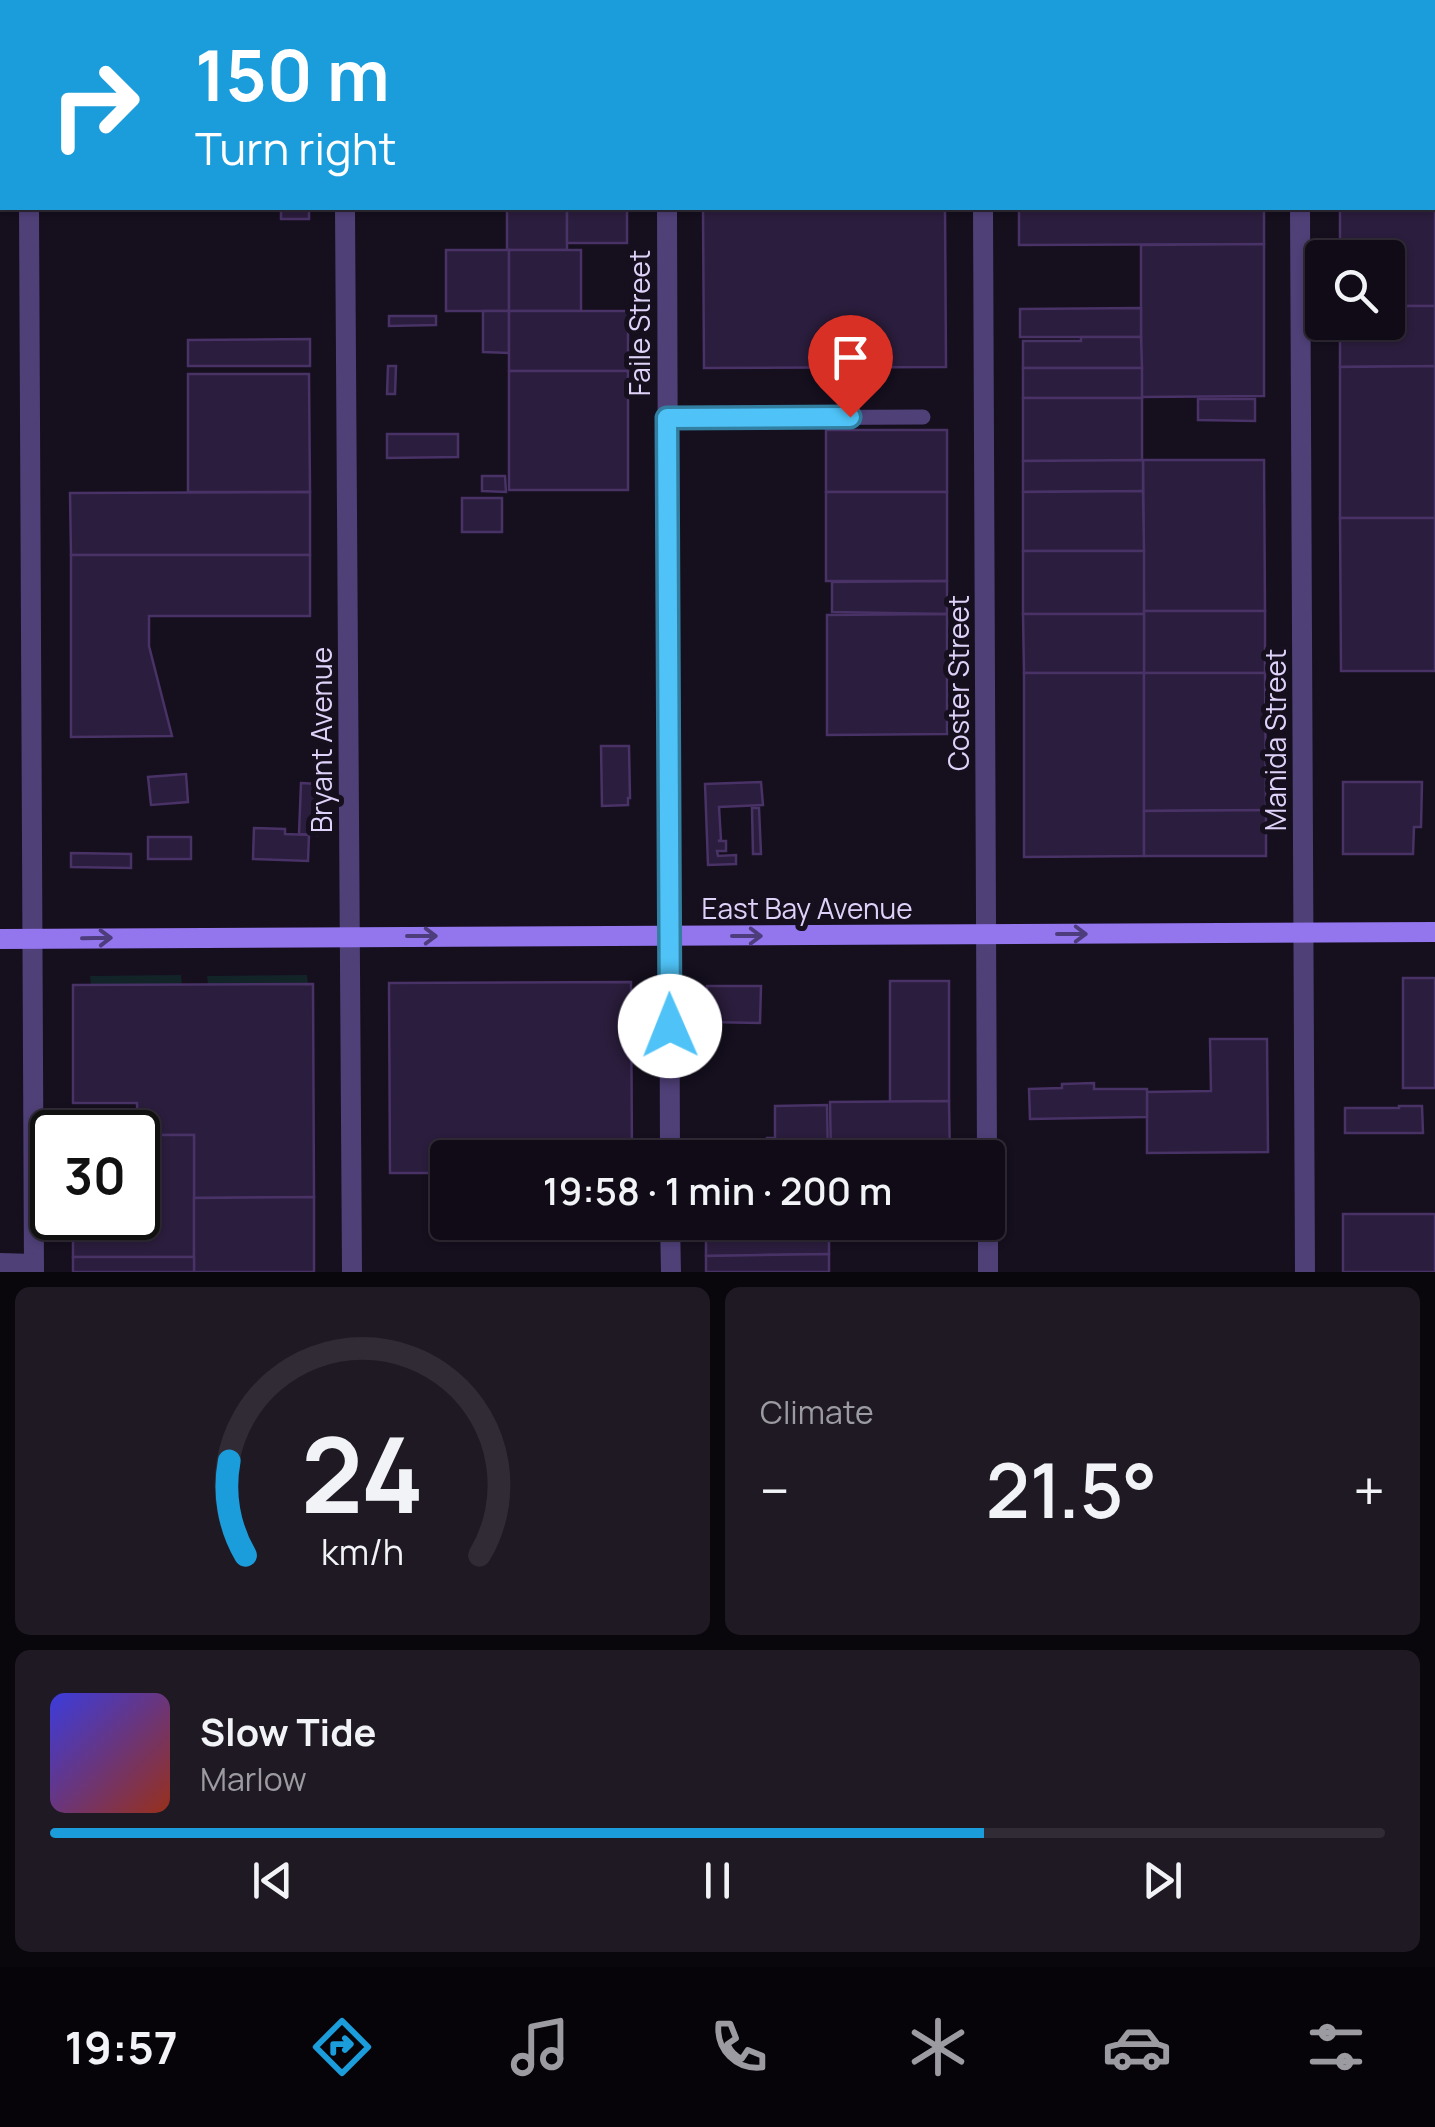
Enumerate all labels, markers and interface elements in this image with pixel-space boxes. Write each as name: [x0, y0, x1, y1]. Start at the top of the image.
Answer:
text: 150 m: [195, 26, 390, 122]
icon: right: [30, 40, 160, 170]
text: Turn right: [195, 117, 396, 179]
map controls: [1305, 240, 1405, 340]
button: search: [1305, 240, 1405, 340]
street label: Faile Street: [620, 250, 658, 396]
pin: [808, 315, 893, 418]
icon: arrive: [823, 330, 878, 385]
street label: Coster Street: [939, 595, 977, 771]
street label: Bryant Avenue: [302, 647, 340, 833]
street label: Manida Street: [1256, 649, 1294, 831]
street label: East Bay Avenue: [701, 889, 913, 927]
one-way arrow: [1056, 924, 1088, 944]
one-way arrow: [406, 926, 438, 946]
one-way arrow: [731, 926, 763, 945]
one-way arrow: [81, 929, 113, 948]
position arrow: [618, 974, 722, 1078]
speed limit sign: 30: [30, 1110, 160, 1240]
text: 19:58 · 1 min · 200 m: [543, 1164, 892, 1216]
text: Climate: [760, 1390, 874, 1434]
text: 24: [301, 1402, 424, 1544]
text: 21.5°: [986, 1438, 1157, 1541]
text: −: [760, 1452, 790, 1528]
text: +: [1353, 1452, 1385, 1528]
text: km/h: [321, 1527, 404, 1576]
text: Slow Tide: [200, 1705, 377, 1757]
text: Marlow: [200, 1757, 307, 1801]
icon: previous: [245, 1853, 300, 1908]
icon: pause: [690, 1853, 745, 1908]
icon: next: [1135, 1853, 1190, 1908]
icon: directions: [307, 2012, 377, 2082]
icon: music: [505, 2012, 575, 2082]
icon: phone: [704, 2012, 774, 2082]
icon: climate: [903, 2012, 973, 2082]
icon: car: [1102, 2012, 1172, 2082]
icon: filters: [1301, 2012, 1371, 2082]
text: 19:57: [64, 2016, 178, 2078]

